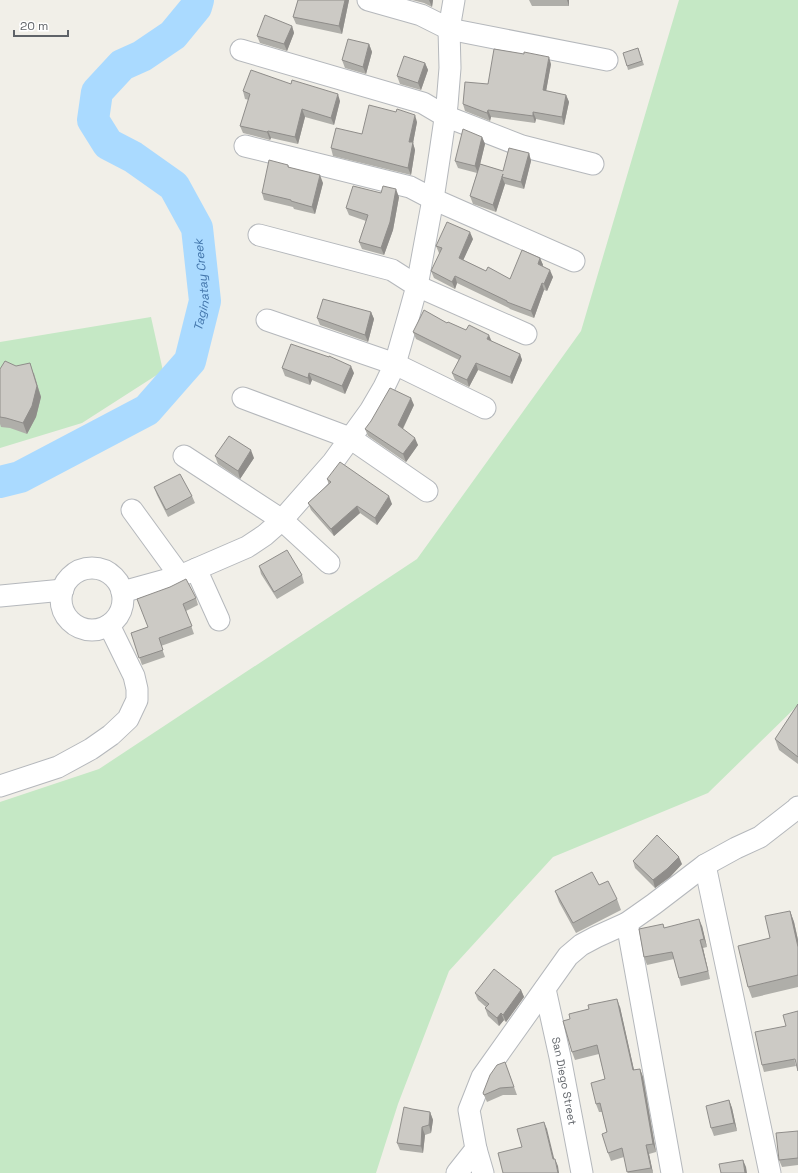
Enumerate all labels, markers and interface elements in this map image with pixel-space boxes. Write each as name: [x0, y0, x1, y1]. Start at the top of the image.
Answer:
scale bar: [14, 12, 68, 38]
text: 20 m: [20, 18, 48, 34]
water label: Taginatay Creek: [190, 237, 213, 333]
street label: San Diego Street: [549, 1036, 580, 1126]

